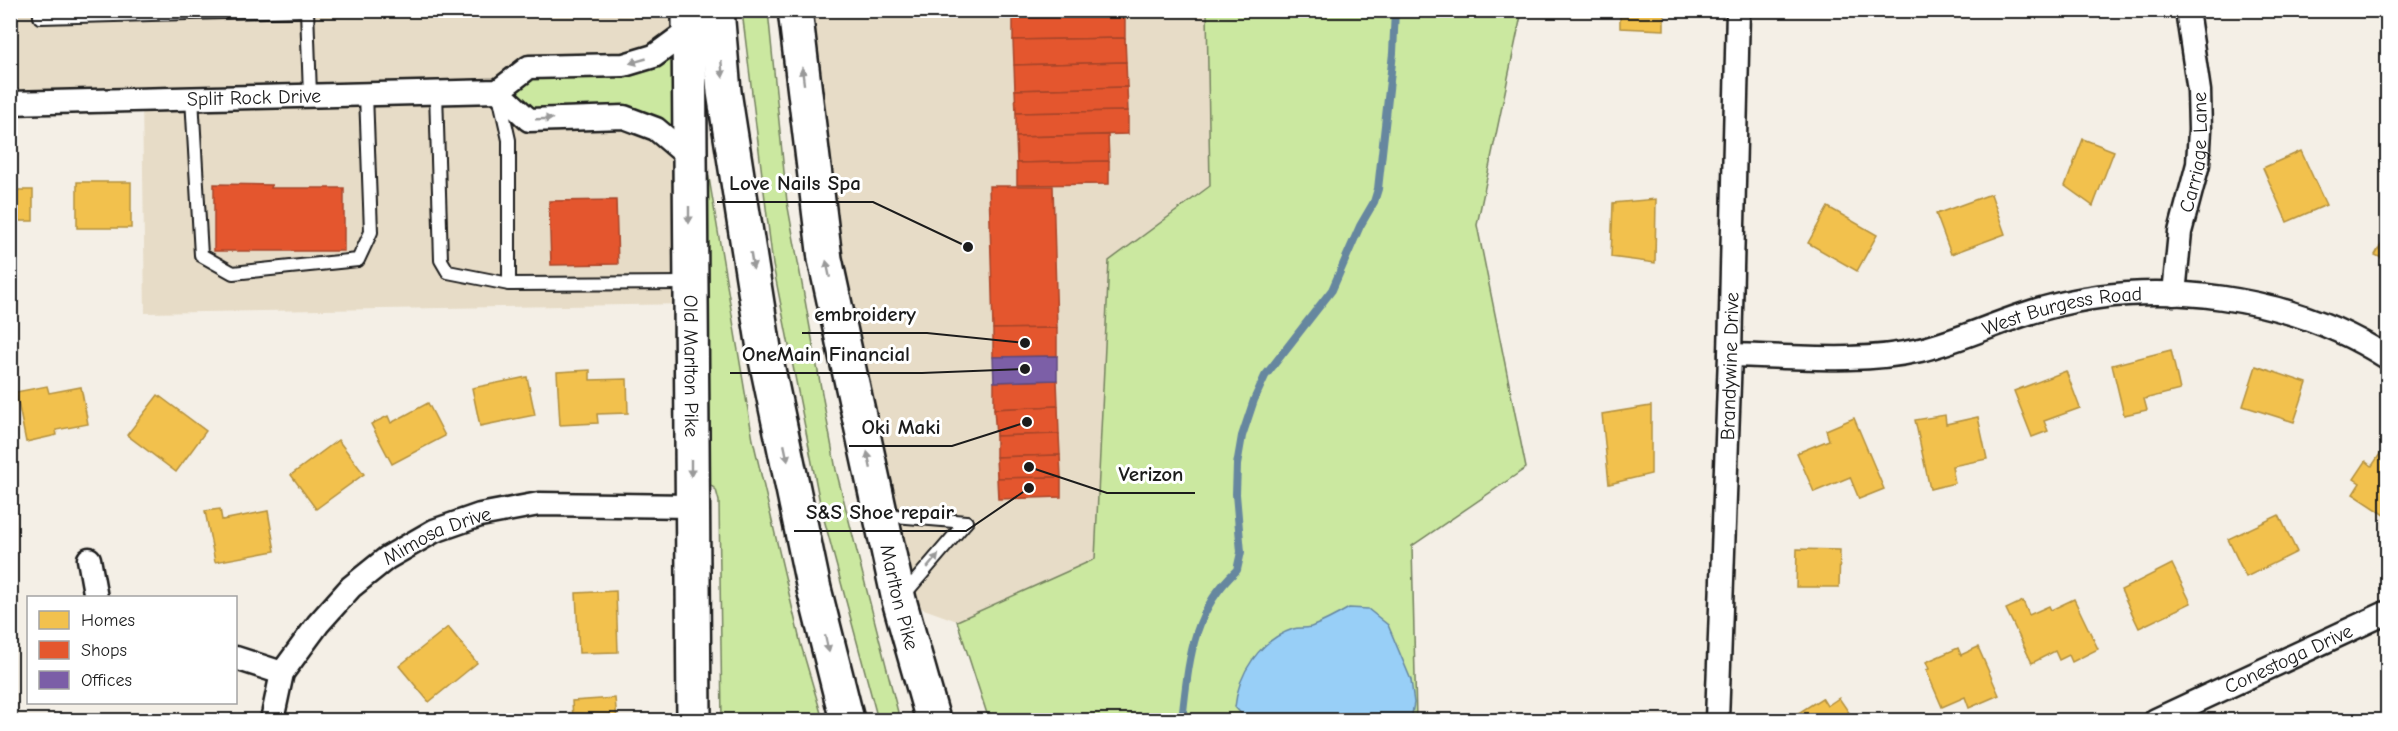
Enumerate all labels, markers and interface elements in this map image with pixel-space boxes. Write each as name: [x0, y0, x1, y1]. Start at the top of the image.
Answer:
one-way arrow: [629, 57, 647, 66]
one-way arrow: [717, 59, 727, 78]
one-way arrow: [798, 67, 807, 86]
street label: Split Rock Drive: [186, 84, 321, 110]
street label: Carriage Lane: [2174, 92, 2212, 215]
one-way arrow: [535, 115, 554, 124]
callout: Love Nails Spa: [717, 163, 873, 202]
text: Love Nails Spa: [729, 171, 861, 195]
one-way arrow: [684, 206, 694, 225]
one-way arrow: [747, 252, 756, 271]
one-way arrow: [822, 260, 832, 279]
street label: West Burgess Road: [1979, 282, 2143, 340]
street label: Brandywine Drive: [1715, 292, 1743, 441]
callout: embroidery: [802, 294, 927, 333]
street label: Old Marlton Pike: [680, 295, 704, 437]
text: embroidery: [814, 302, 916, 326]
callout: OneMain Financial: [730, 334, 922, 373]
text: OneMain Financial: [742, 342, 910, 366]
callout: Oki Maki: [849, 407, 952, 446]
text: Oki Maki: [861, 415, 941, 439]
one-way arrow: [781, 444, 791, 463]
one-way arrow: [864, 451, 874, 469]
callout: Verizon: [1107, 454, 1195, 493]
one-way arrow: [687, 458, 696, 477]
text: Verizon: [1119, 462, 1183, 486]
callout: S&S Shoe repair: [794, 492, 966, 531]
text: S&S Shoe repair: [806, 500, 955, 524]
street label: Mimosa Drive: [379, 502, 493, 569]
street label: Marlton Pike: [876, 542, 924, 652]
one-way arrow: [926, 553, 939, 569]
legend: [27, 596, 237, 704]
text: Homes: [81, 610, 135, 631]
street label: Conestoga Drive: [2221, 619, 2356, 698]
one-way arrow: [823, 635, 832, 654]
text: Shops: [81, 640, 127, 661]
text: Offices: [81, 670, 132, 691]

